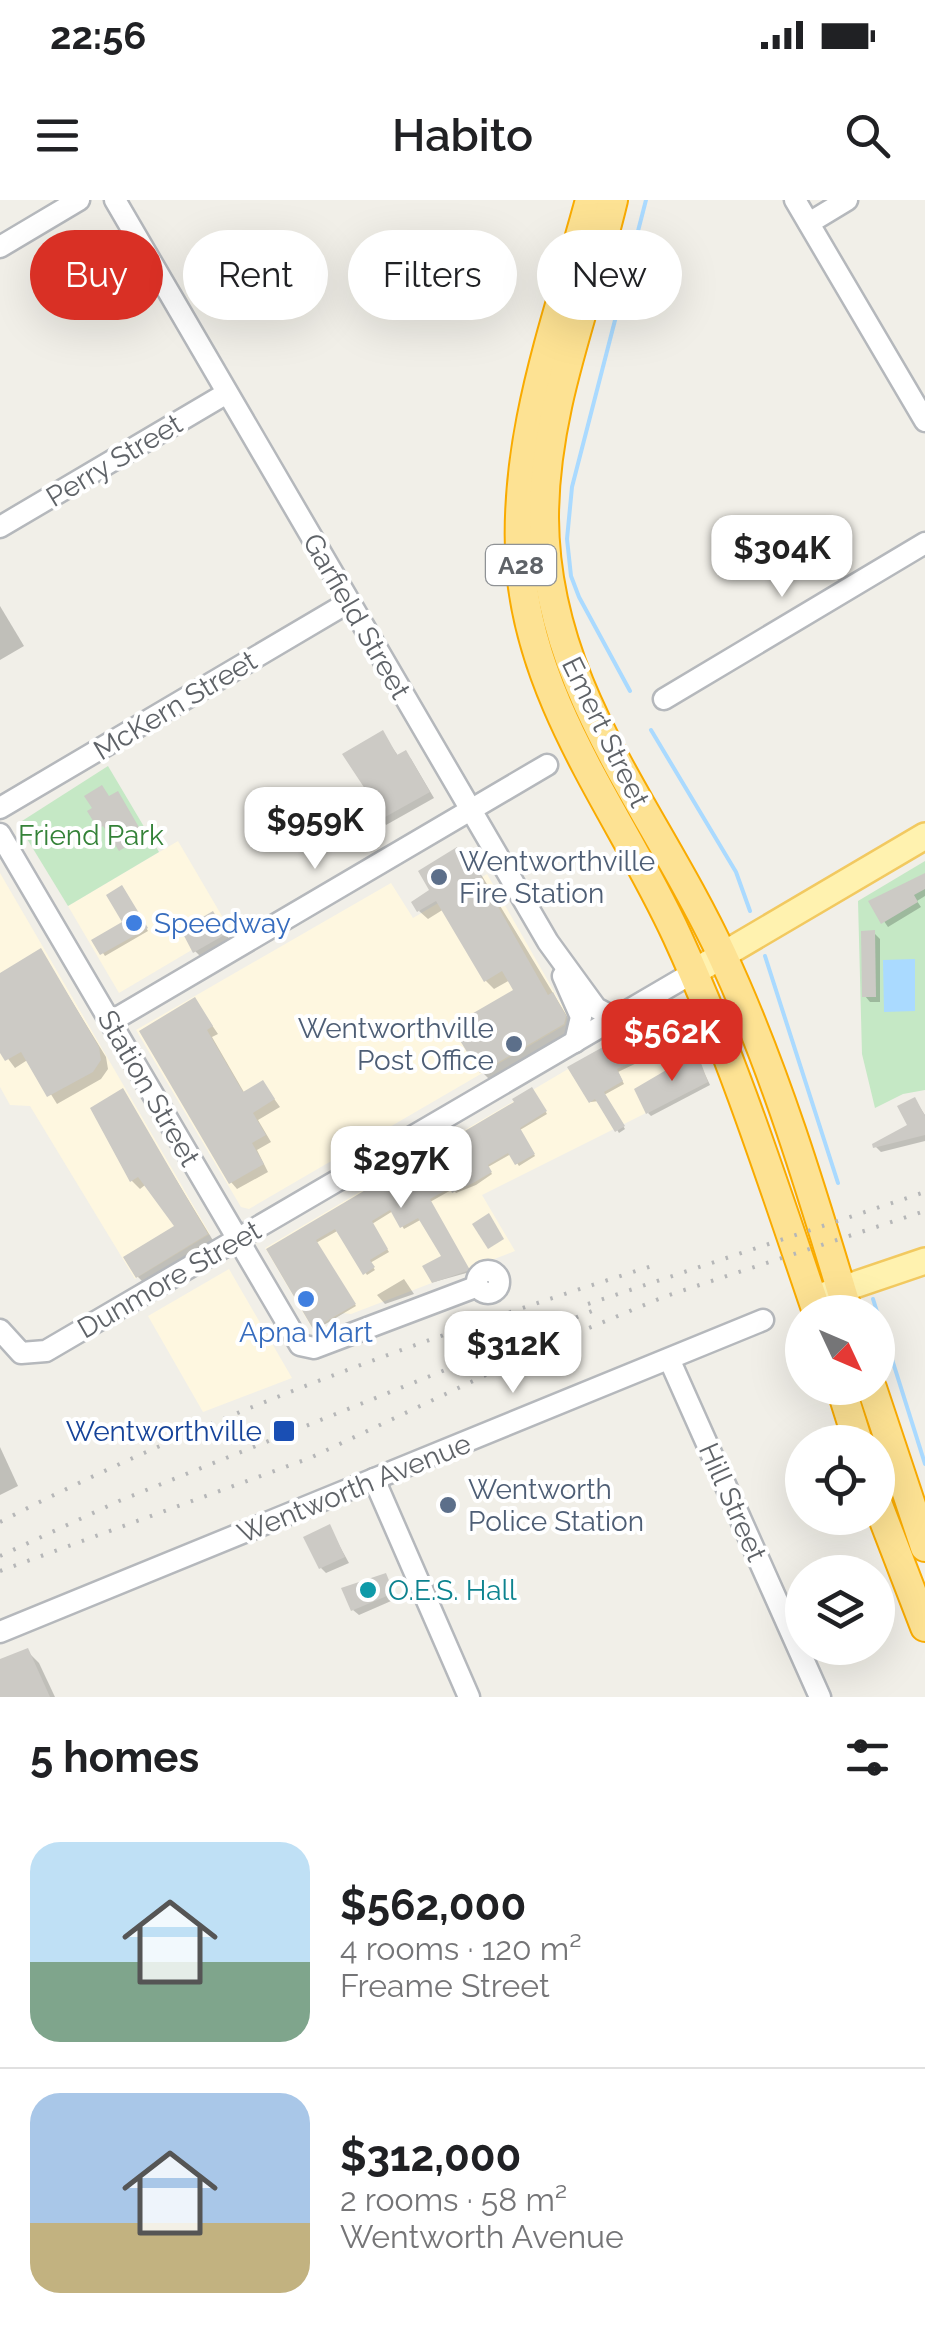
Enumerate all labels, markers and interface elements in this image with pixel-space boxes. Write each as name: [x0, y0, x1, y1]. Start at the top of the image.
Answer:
text: 22:56: [50, 13, 146, 58]
icon: menu: [30, 108, 85, 163]
icon: search: [840, 108, 895, 163]
text: Habito: [392, 109, 533, 162]
chip: Buy: [30, 230, 163, 320]
chip: Rent: [183, 230, 328, 320]
chip: Filters: [348, 230, 517, 320]
chip: New: [537, 230, 682, 320]
street label: Perry Street: [40, 407, 189, 514]
pin: $304K: [712, 515, 852, 600]
street label: Garfield Street: [296, 528, 418, 705]
text: $304K: [733, 529, 831, 566]
road number: A28: [486, 545, 556, 585]
street label: McKern Street: [88, 644, 263, 767]
street label: Emert Street: [555, 652, 656, 813]
pin: $959K: [245, 787, 385, 872]
text: $959K: [266, 801, 364, 838]
park label: Friend Park: [18, 819, 164, 852]
place label: Wentworthville Fire Station: [459, 845, 655, 910]
marker: Wentworthville Fire Station: [428, 866, 450, 888]
place label: Speedway: [154, 907, 291, 940]
marker: Speedway: [123, 912, 145, 934]
pin: $562K: [602, 999, 742, 1084]
street label: Station Street: [91, 1004, 207, 1173]
place label: Wentworthville Post Office: [298, 1012, 494, 1077]
text: $562K: [624, 1013, 720, 1050]
marker: Wentworthville Post Office: [503, 1033, 525, 1055]
pin: $297K: [331, 1126, 471, 1211]
text: $297K: [353, 1140, 449, 1177]
street label: Dunmore Street: [72, 1213, 267, 1345]
marker: Apna Mart: [295, 1288, 317, 1310]
north arrow: [785, 1295, 895, 1405]
map controls: [785, 1295, 895, 1665]
pin: $312K: [443, 1311, 583, 1396]
place label: Apna Mart: [239, 1316, 374, 1349]
text: $312K: [466, 1325, 560, 1362]
place label: Wentworthville: [66, 1415, 262, 1448]
marker: Wentworthville: [271, 1418, 297, 1444]
button: locate: [785, 1425, 895, 1535]
street label: Wentworth Avenue: [233, 1427, 476, 1550]
street label: Hill Street: [692, 1438, 773, 1567]
place label: Wentworth Police Station: [468, 1473, 644, 1538]
marker: Wentworth Police Station: [437, 1494, 459, 1516]
button: layers: [785, 1555, 895, 1665]
place label: O.E.S. Hall: [388, 1574, 517, 1607]
marker: O.E.S. Hall: [357, 1579, 379, 1601]
icon: filters: [840, 1730, 895, 1785]
text: 5 homes: [30, 1733, 199, 1782]
text: $562,000: [340, 1881, 526, 1930]
icon: home: [110, 1882, 230, 2002]
text: 4 rooms · 120 m²: [340, 1930, 582, 1967]
text: Freame Street: [340, 1967, 550, 2004]
text: $312,000: [340, 2132, 521, 2181]
icon: home: [110, 2133, 230, 2253]
text: 2 rooms · 58 m²: [340, 2181, 567, 2218]
text: Wentworth Avenue: [340, 2218, 624, 2255]

